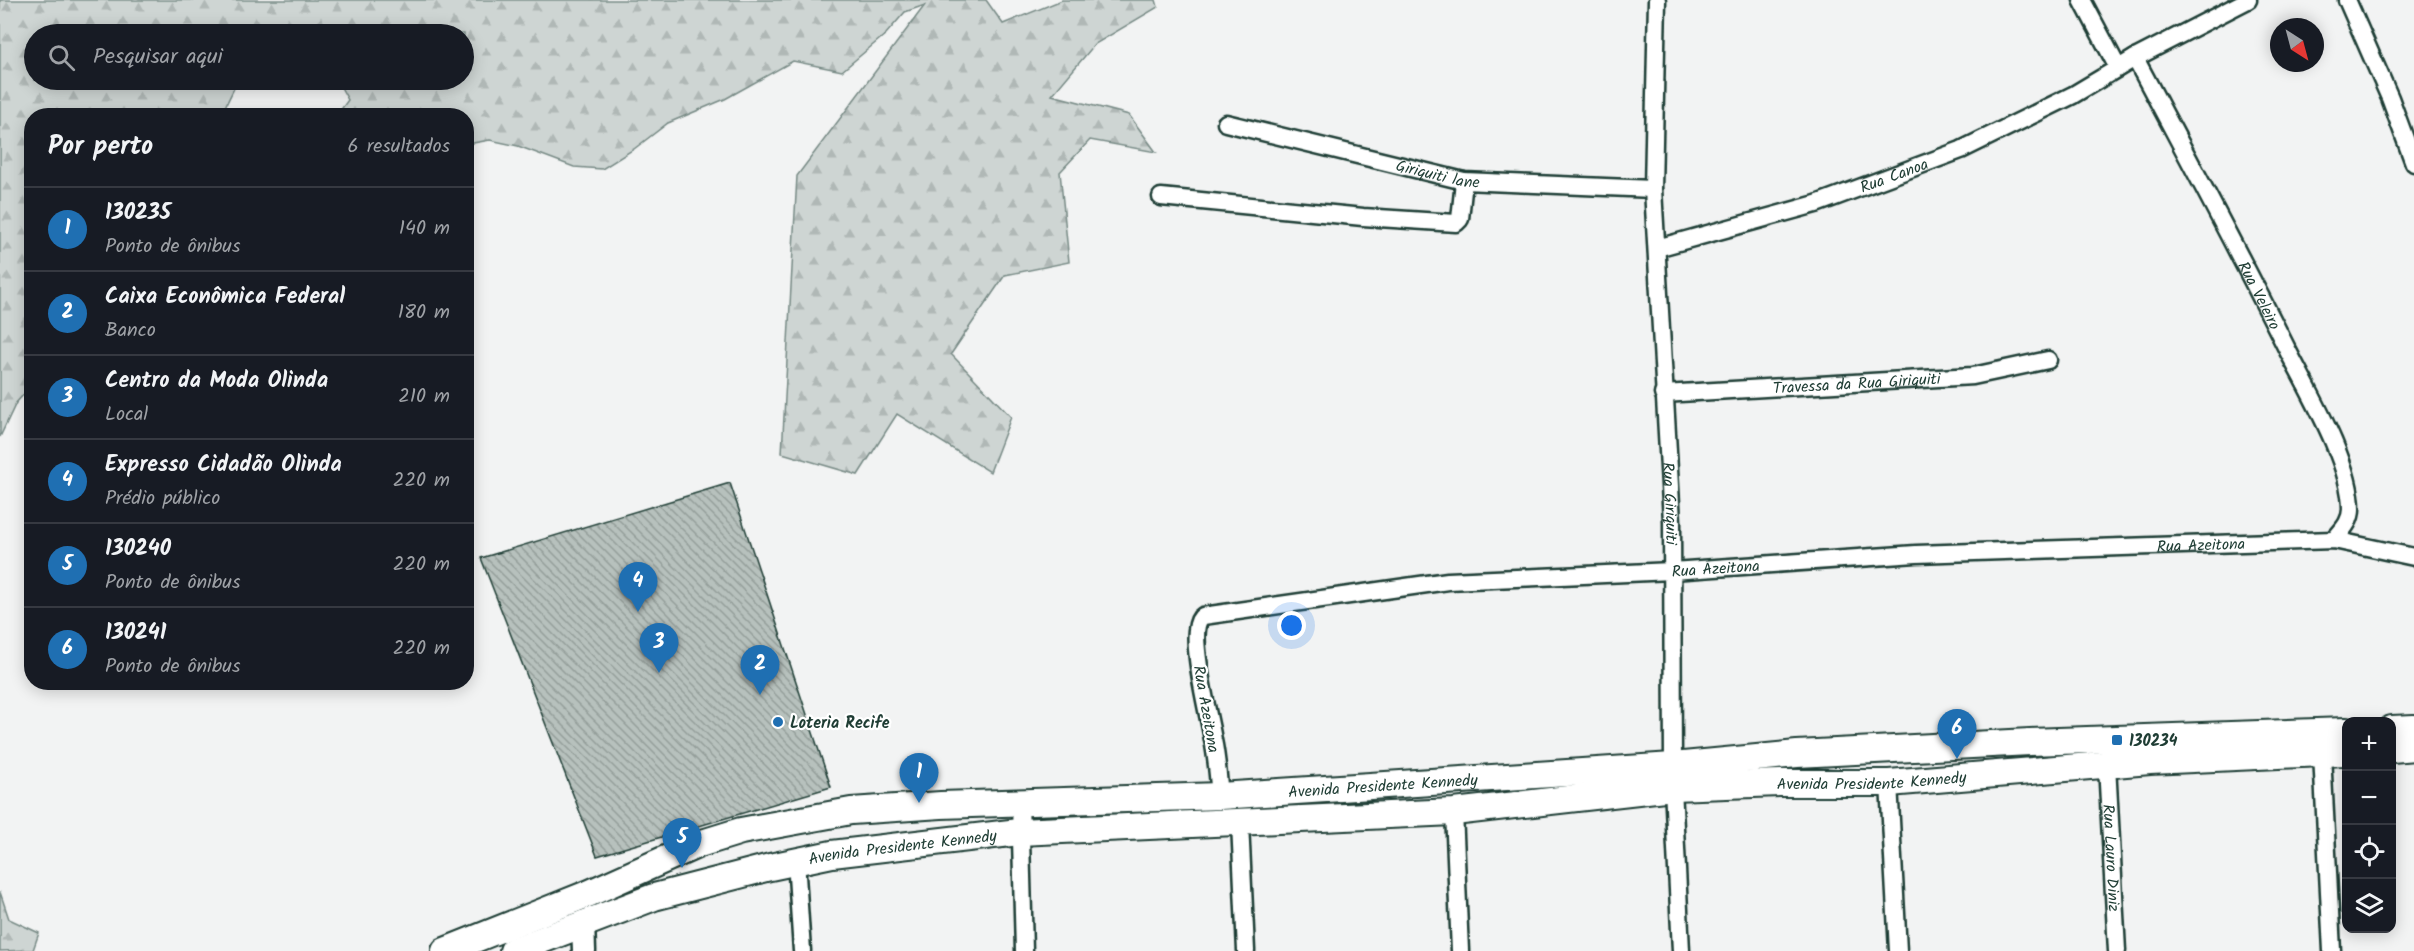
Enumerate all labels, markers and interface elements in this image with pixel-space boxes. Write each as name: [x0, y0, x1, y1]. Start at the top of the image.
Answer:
north arrow: [2270, 18, 2324, 72]
search box: [24, 24, 474, 90]
text: Pesquisar aqui: [93, 40, 223, 75]
icon: search: [45, 41, 78, 74]
text: Por perto: [48, 126, 153, 168]
text: 6 resultados: [348, 131, 450, 163]
street label: Rua Canoa: [1857, 152, 1932, 201]
street label: Giriquiti lane: [1393, 154, 1480, 196]
text: 130235: [105, 196, 171, 231]
text: 1: [64, 213, 71, 245]
text: 140 m: [399, 213, 450, 245]
text: Ponto de ônibus: [105, 231, 241, 263]
street label: Rua Veleiro: [2230, 257, 2286, 335]
text: Caixa Econômica Federal: [105, 280, 345, 315]
text: 2: [62, 297, 73, 329]
text: 180 m: [398, 297, 450, 329]
text: Banco: [105, 315, 156, 347]
text: Centro da Moda Olinda: [105, 364, 328, 399]
street label: Travessa da Rua Giriquiti: [1772, 367, 1942, 402]
text: 3: [62, 381, 73, 413]
text: 210 m: [398, 381, 450, 413]
text: Local: [105, 399, 148, 431]
text: Expresso Cidadão Olinda: [105, 448, 342, 483]
street label: Rua Giriquiti: [1655, 461, 1683, 546]
text: 4: [62, 465, 73, 497]
text: 220 m: [393, 465, 450, 497]
text: Prédio público: [105, 483, 220, 515]
text: 130240: [105, 532, 171, 567]
street label: Rua Azeitona: [2156, 532, 2246, 560]
text: 5: [62, 549, 73, 581]
text: 220 m: [393, 549, 450, 581]
street label: Rua Azeitona: [1671, 554, 1761, 585]
pin: 4: [618, 562, 658, 612]
text: Ponto de ônibus: [105, 567, 241, 599]
your location: [1277, 611, 1306, 640]
text: 130241: [105, 616, 166, 651]
pin: 3: [640, 624, 678, 673]
text: 6: [62, 633, 73, 665]
text: 220 m: [393, 633, 450, 665]
pin: 2: [740, 646, 780, 695]
text: Ponto de ônibus: [105, 651, 241, 683]
street label: Rua Azeitona: [1186, 664, 1225, 755]
pin: 6: [1938, 710, 1976, 759]
place label: Loteria Recife: [790, 711, 890, 736]
marker: Loteria Recife: [771, 715, 785, 729]
map controls: [2342, 717, 2396, 933]
button: +: [2342, 717, 2396, 771]
place label: 130234: [2129, 729, 2178, 754]
marker: 130234: [2110, 733, 2124, 747]
pin: 1: [900, 754, 938, 803]
street label: Avenida Presidente Kennedy: [1777, 765, 1968, 797]
street label: Avenida Presidente Kennedy: [1287, 768, 1479, 805]
button: −: [2342, 771, 2396, 825]
street label: Rua Lauro Diniz: [2095, 804, 2126, 912]
pin: 5: [662, 818, 702, 868]
street label: Avenida Presidente Kennedy: [806, 824, 999, 873]
button: locate: [2342, 825, 2396, 879]
button: layers: [2342, 879, 2396, 933]

